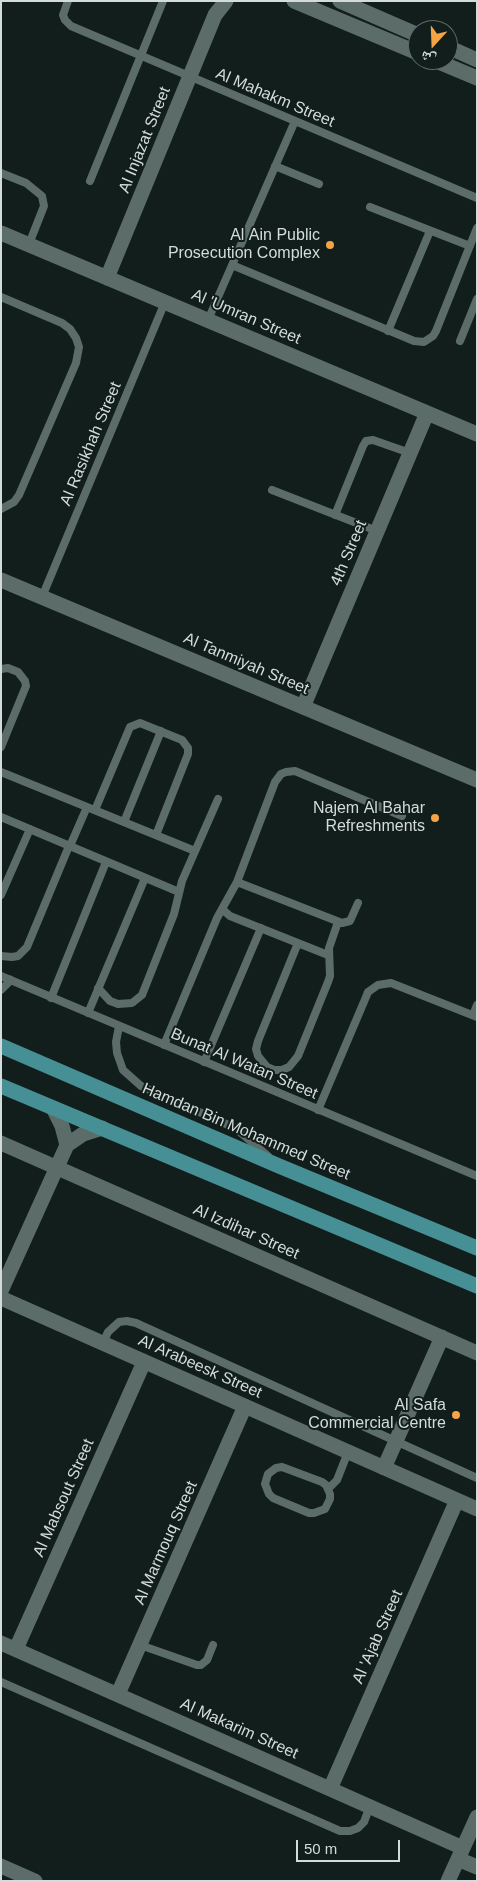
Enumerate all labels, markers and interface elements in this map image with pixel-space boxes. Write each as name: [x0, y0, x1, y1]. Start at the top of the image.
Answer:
north arrow: [408, 20, 458, 70]
text: ش: [419, 48, 438, 68]
street label: Al Mahakm Street: [213, 64, 337, 132]
street label: Al Injazat Street: [115, 84, 175, 196]
place label: Al Ain Public Prosecution Complex: [168, 226, 320, 264]
marker: Al Ain Public Prosecution Complex: [324, 239, 336, 251]
street label: Al 'Umran Street: [188, 285, 304, 349]
street label: Al Rasikhah Street: [56, 379, 126, 509]
street label: 4th Street: [327, 517, 371, 589]
street label: Al Tanmiyah Street: [180, 629, 312, 699]
place label: Najem Al Bahar Refreshments: [313, 799, 425, 837]
marker: Najem Al Bahar Refreshments: [429, 812, 441, 824]
street label: Bunat Al Watan Street: [168, 1024, 320, 1104]
street label: Hamdan Bin Mohammed Street: [139, 1079, 353, 1185]
street label: Al Izdihar Street: [190, 1200, 302, 1264]
street label: Al Arabeesk Street: [135, 1331, 265, 1403]
place label: Al Safa Commercial Centre: [308, 1396, 446, 1434]
marker: Al Safa Commercial Centre: [450, 1409, 462, 1421]
street label: Al Mabsout Street: [29, 1436, 99, 1560]
street label: Al Marmouq Street: [130, 1478, 202, 1608]
street label: Al 'Ajab Street: [349, 1587, 407, 1687]
street label: Al Makarim Street: [177, 1694, 301, 1764]
scale bar: [298, 1830, 402, 1862]
text: 50 m: [304, 1840, 337, 1857]

